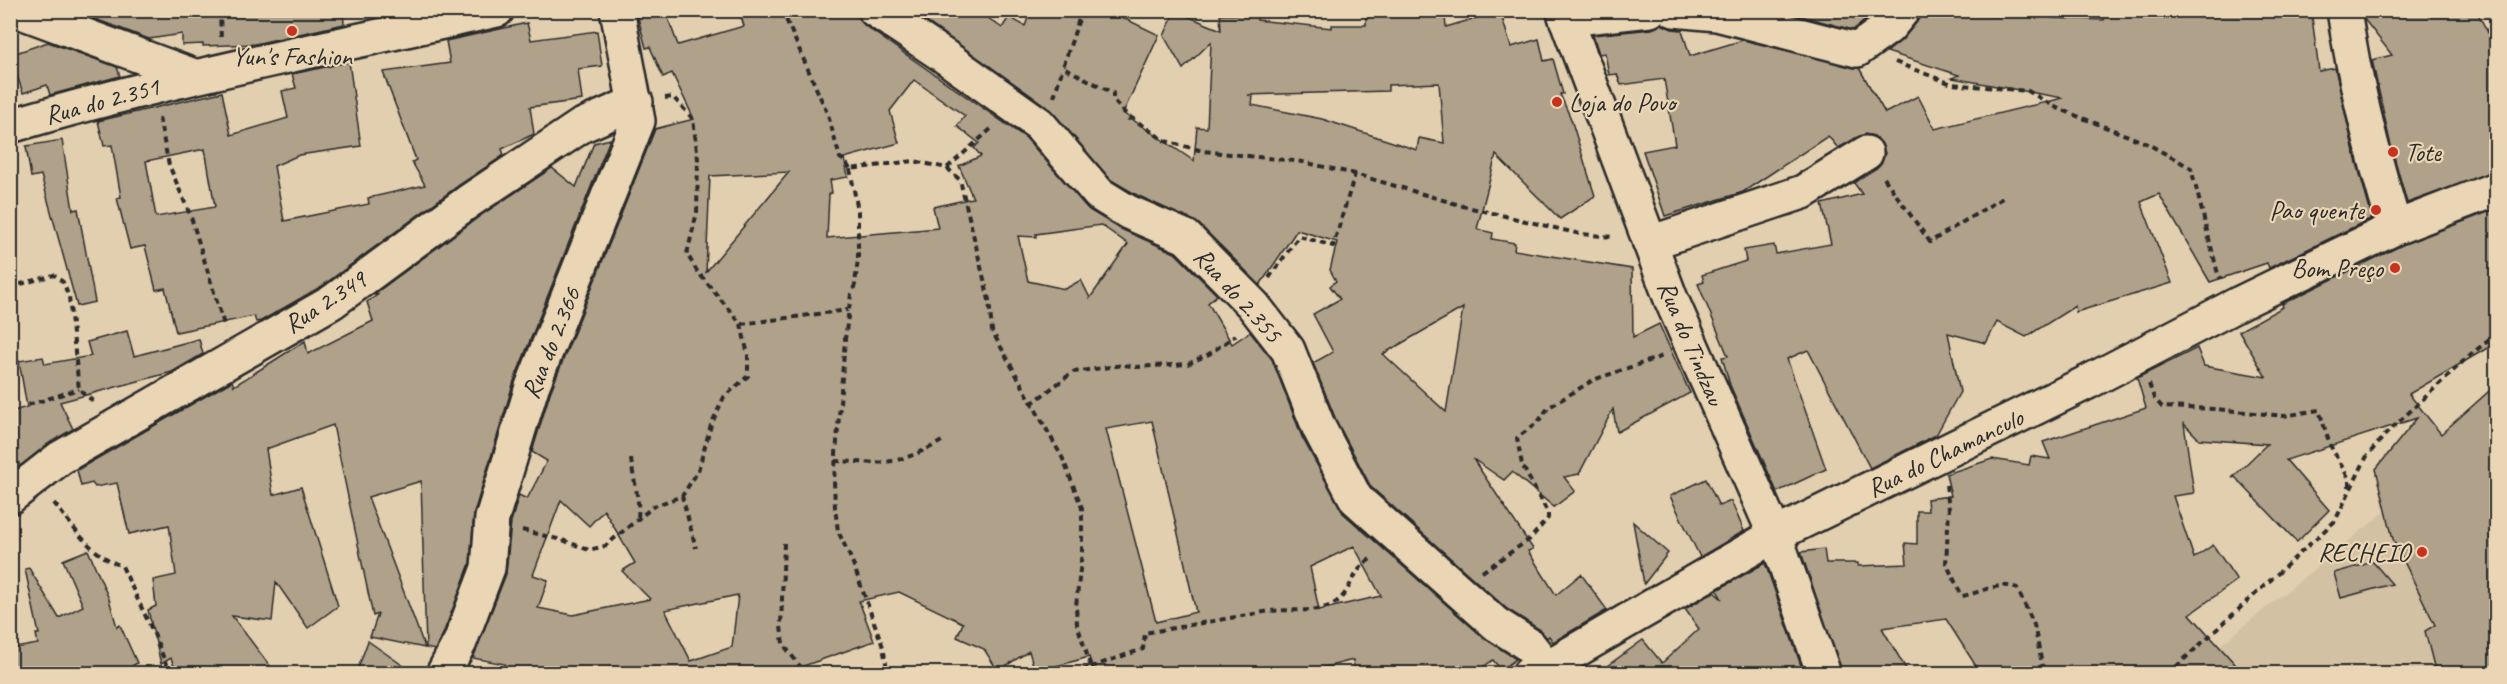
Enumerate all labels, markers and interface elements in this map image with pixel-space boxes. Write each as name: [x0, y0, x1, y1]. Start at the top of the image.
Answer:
marker: Yun's Fashion: [285, 24, 299, 38]
place label: Yun's Fashion: [232, 40, 353, 73]
street label: Rua do 2.351: [41, 70, 164, 132]
place label: Loja do Povo: [1569, 86, 1678, 119]
marker: Loja do Povo: [1550, 95, 1564, 109]
place label: Tote: [2405, 136, 2442, 169]
marker: Tote: [2386, 145, 2400, 159]
place label: Pao quente: [2270, 194, 2366, 227]
marker: Pao quente: [2369, 203, 2383, 217]
street label: Rua do 2.355: [1187, 240, 1290, 351]
place label: Bom Preço: [2291, 252, 2385, 285]
marker: Bom Preço: [2388, 261, 2402, 275]
street label: Rua 2.349: [278, 262, 374, 341]
street label: Rua do Tindzau: [1650, 276, 1733, 412]
street label: Rua do 2.366: [514, 281, 589, 403]
street label: Rua do Chamanculo: [1862, 400, 2030, 505]
place label: RECHEIO: [2318, 536, 2413, 569]
marker: RECHEIO: [2415, 545, 2429, 559]

